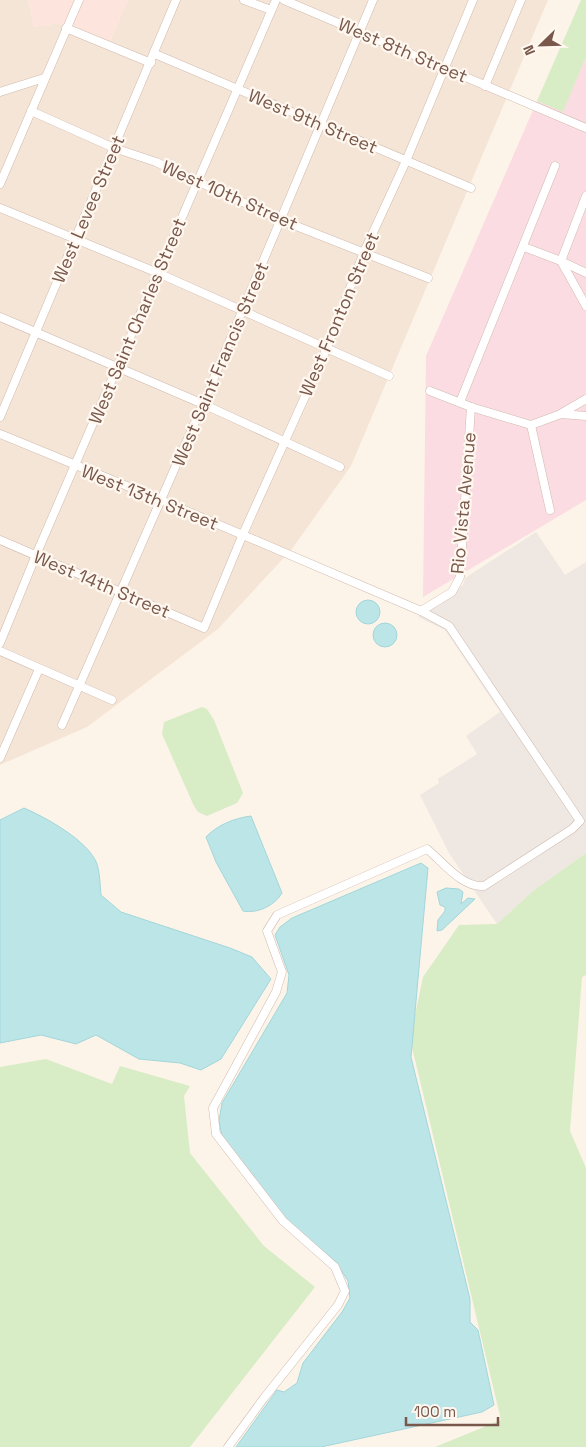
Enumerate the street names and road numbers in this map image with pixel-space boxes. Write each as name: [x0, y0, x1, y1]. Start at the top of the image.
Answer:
street label: West 8th Street: [335, 12, 471, 88]
street label: West 9th Street: [245, 83, 381, 159]
street label: West Levee Street: [46, 131, 130, 287]
street label: West 10th Street: [158, 155, 302, 235]
street label: West Saint Charles Street: [83, 214, 191, 428]
street label: West Fronton Street: [294, 228, 384, 400]
street label: West Saint Francis Street: [166, 258, 274, 470]
street label: Rio Vista Avenue: [445, 431, 481, 575]
street label: West 13th Street: [78, 459, 222, 535]
street label: West 14th Street: [30, 545, 174, 623]

